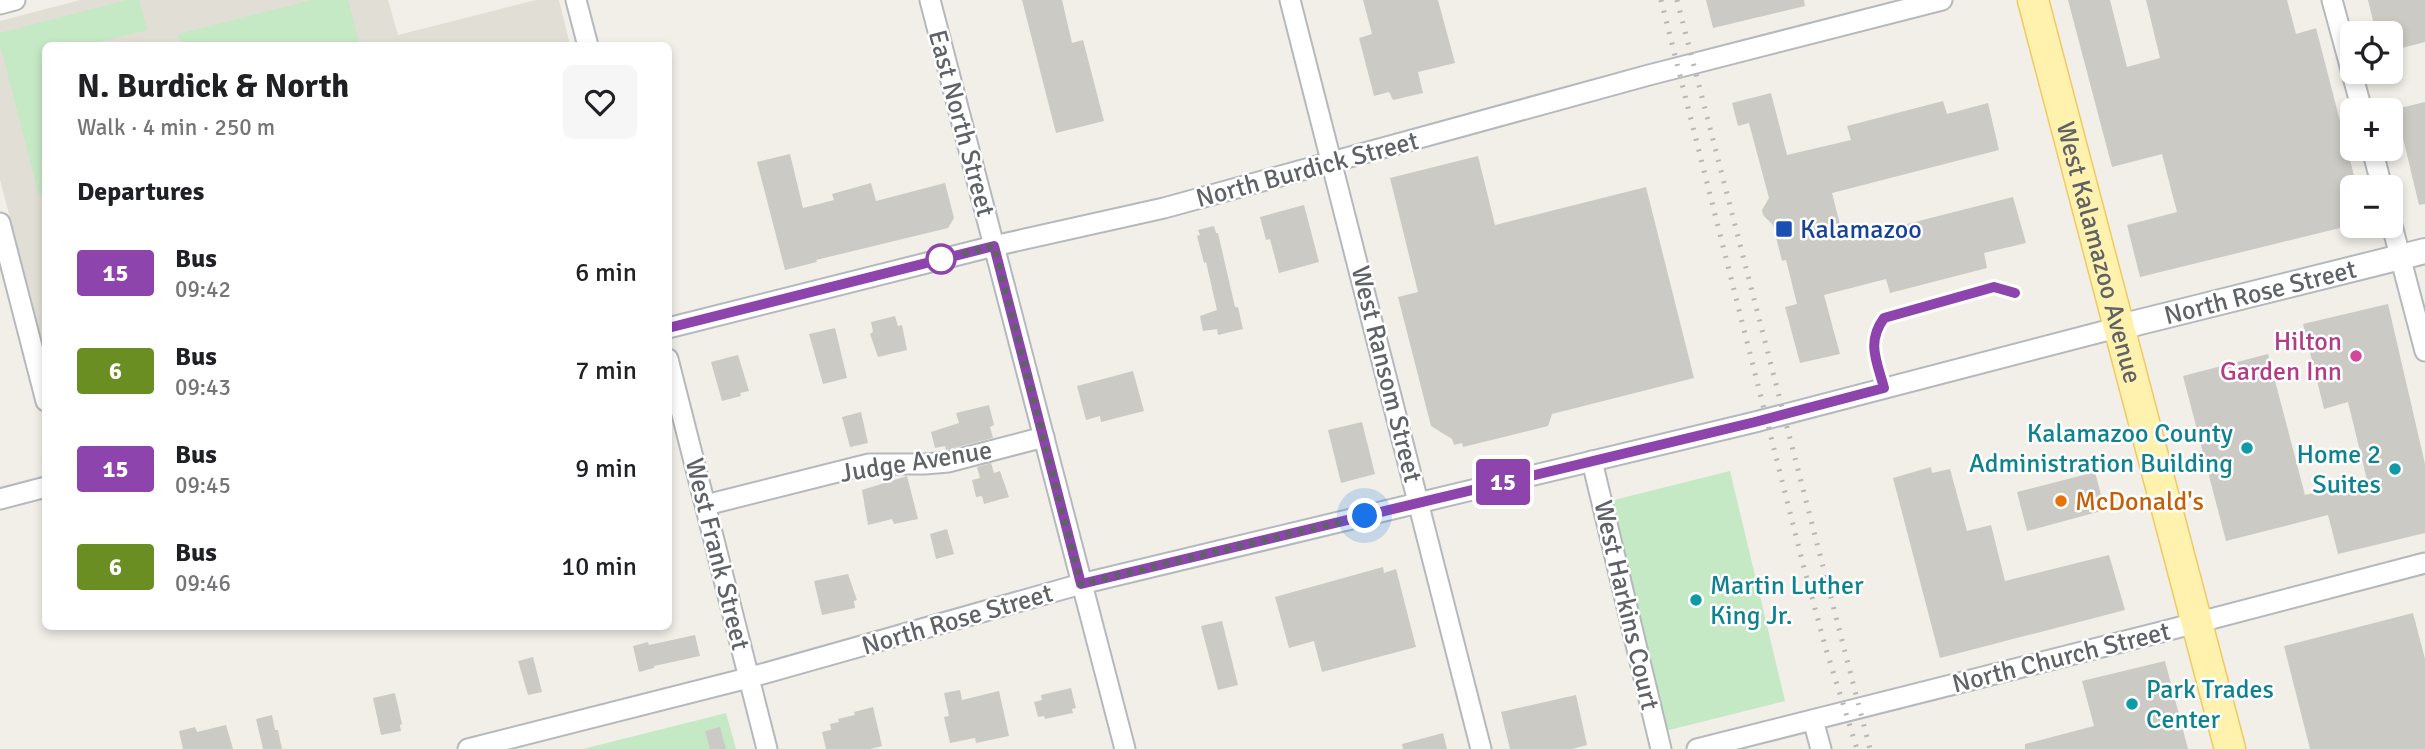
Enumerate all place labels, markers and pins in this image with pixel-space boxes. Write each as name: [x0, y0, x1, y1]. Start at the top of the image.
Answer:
place label: Kalamazoo: [1800, 214, 1922, 246]
marker: Kalamazoo: [1774, 219, 1794, 239]
unlabelled marker: [926, 244, 956, 274]
place label: Hilton Garden Inn: [2220, 326, 2342, 388]
marker: Hilton Garden Inn: [2348, 348, 2364, 364]
place label: Kalamazoo County Administration Building: [1969, 418, 2233, 480]
place label: Home 2 Suites: [2296, 439, 2381, 501]
marker: Kalamazoo County Administration Building: [2239, 440, 2255, 456]
marker: Home 2 Suites: [2387, 461, 2403, 477]
place label: McDonald's: [2075, 486, 2204, 518]
marker: McDonald's: [2053, 493, 2069, 509]
place label: Martin Luther King Jr.: [1710, 570, 1864, 632]
marker: Martin Luther King Jr.: [1688, 592, 1704, 608]
place label: Park Trades Center: [2146, 674, 2274, 736]
marker: Park Trades Center: [2124, 696, 2140, 712]

